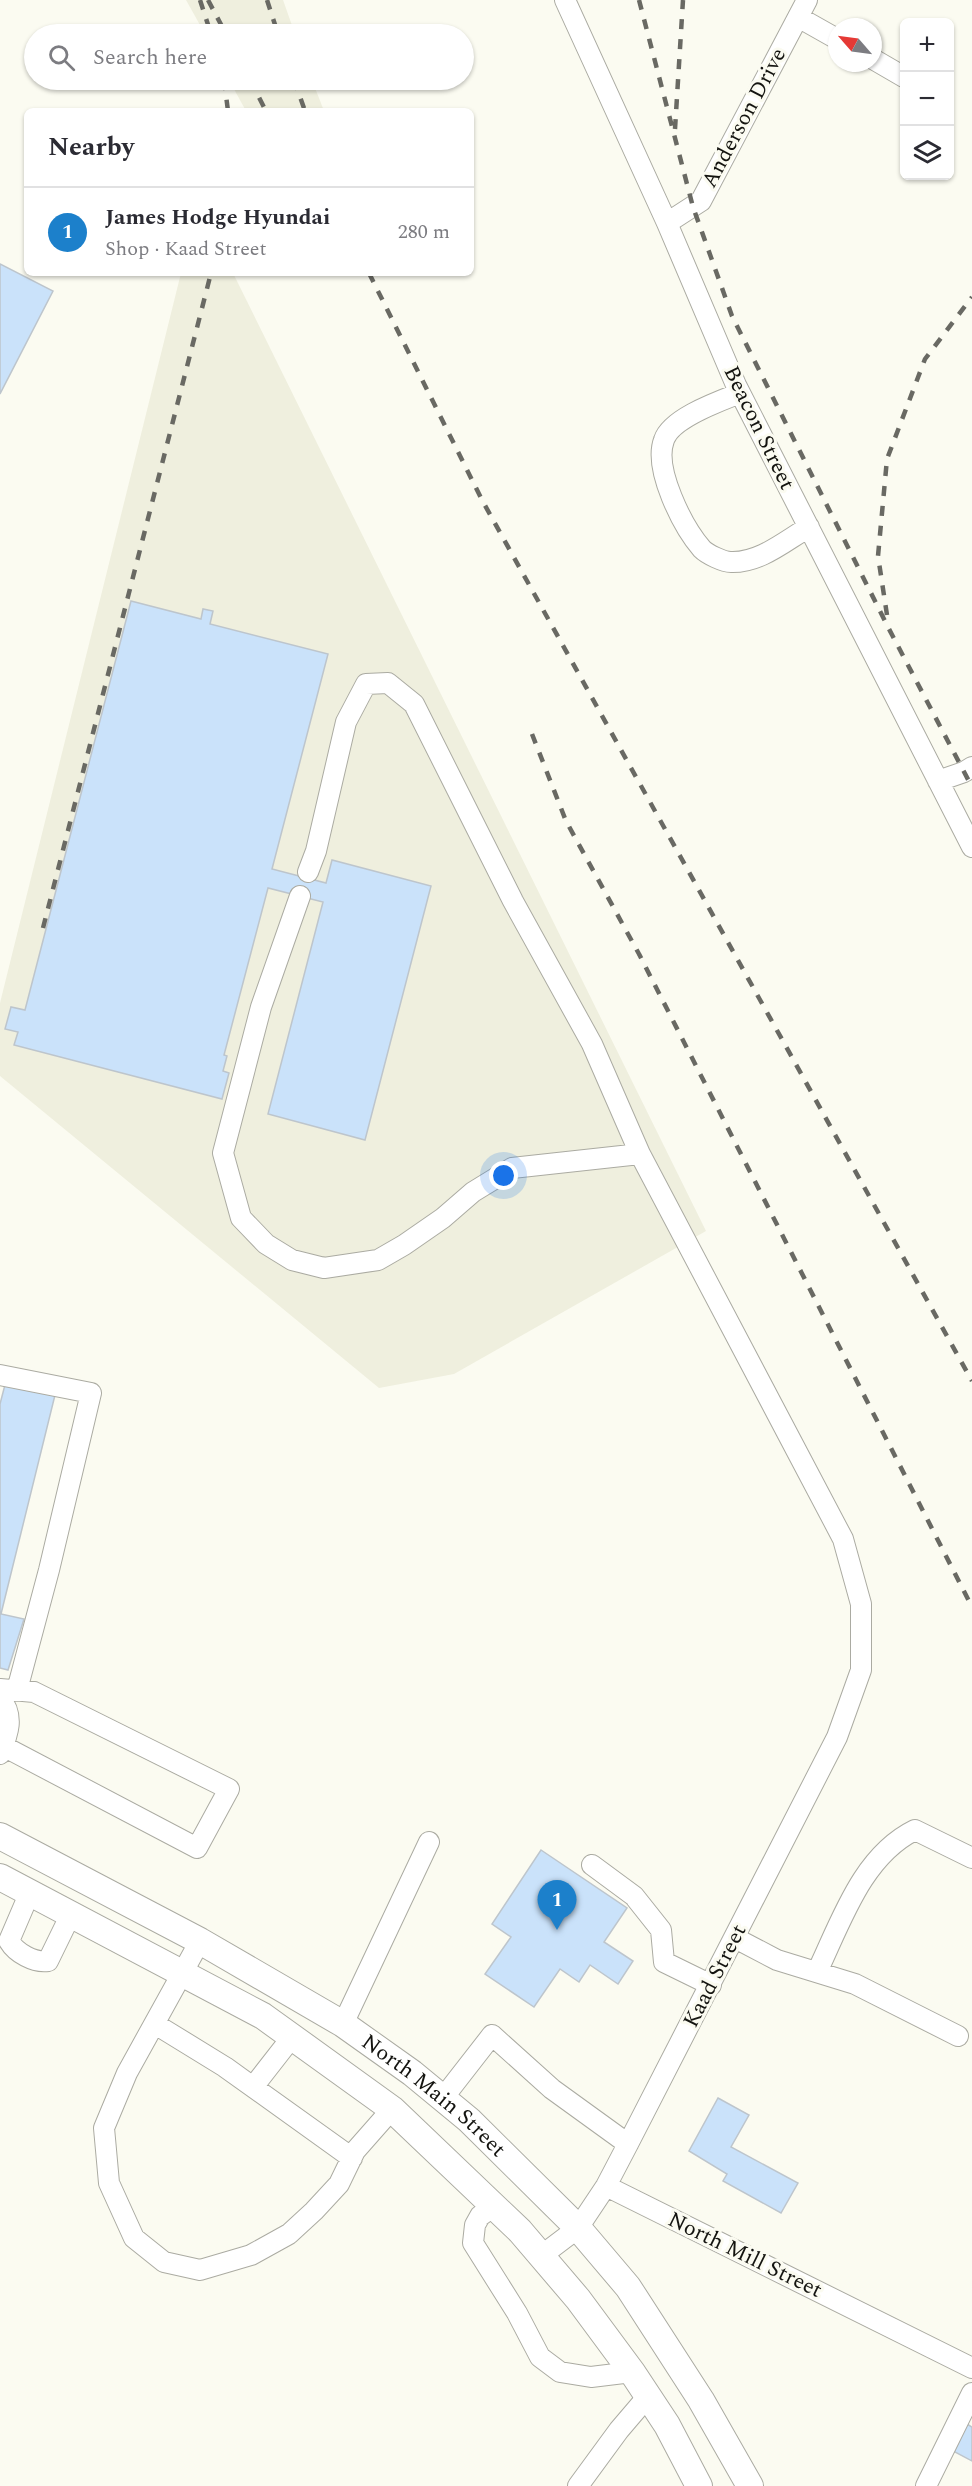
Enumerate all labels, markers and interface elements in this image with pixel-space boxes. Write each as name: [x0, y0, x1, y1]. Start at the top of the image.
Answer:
north arrow: [828, 18, 882, 72]
map controls: [900, 18, 954, 180]
button: +: [900, 18, 954, 72]
search box: [24, 24, 474, 90]
icon: search: [45, 41, 78, 74]
text: Search here: [93, 41, 207, 74]
street label: Anderson Drive: [693, 42, 795, 194]
button: −: [900, 72, 954, 126]
button: layers: [900, 126, 954, 180]
text: Nearby: [48, 127, 134, 167]
text: James Hodge Hyundai: [105, 201, 330, 234]
text: 1: [62, 217, 73, 247]
text: 280 m: [398, 217, 450, 247]
text: Shop · Kaad Street: [105, 234, 267, 264]
street label: Beacon Street: [715, 360, 803, 496]
your location: [489, 1161, 518, 1190]
pin: 1: [538, 1880, 576, 1930]
street label: Kaad Street: [675, 1918, 755, 2034]
street label: North Main Street: [355, 2026, 514, 2165]
street label: North Mill Street: [662, 2203, 828, 2307]

